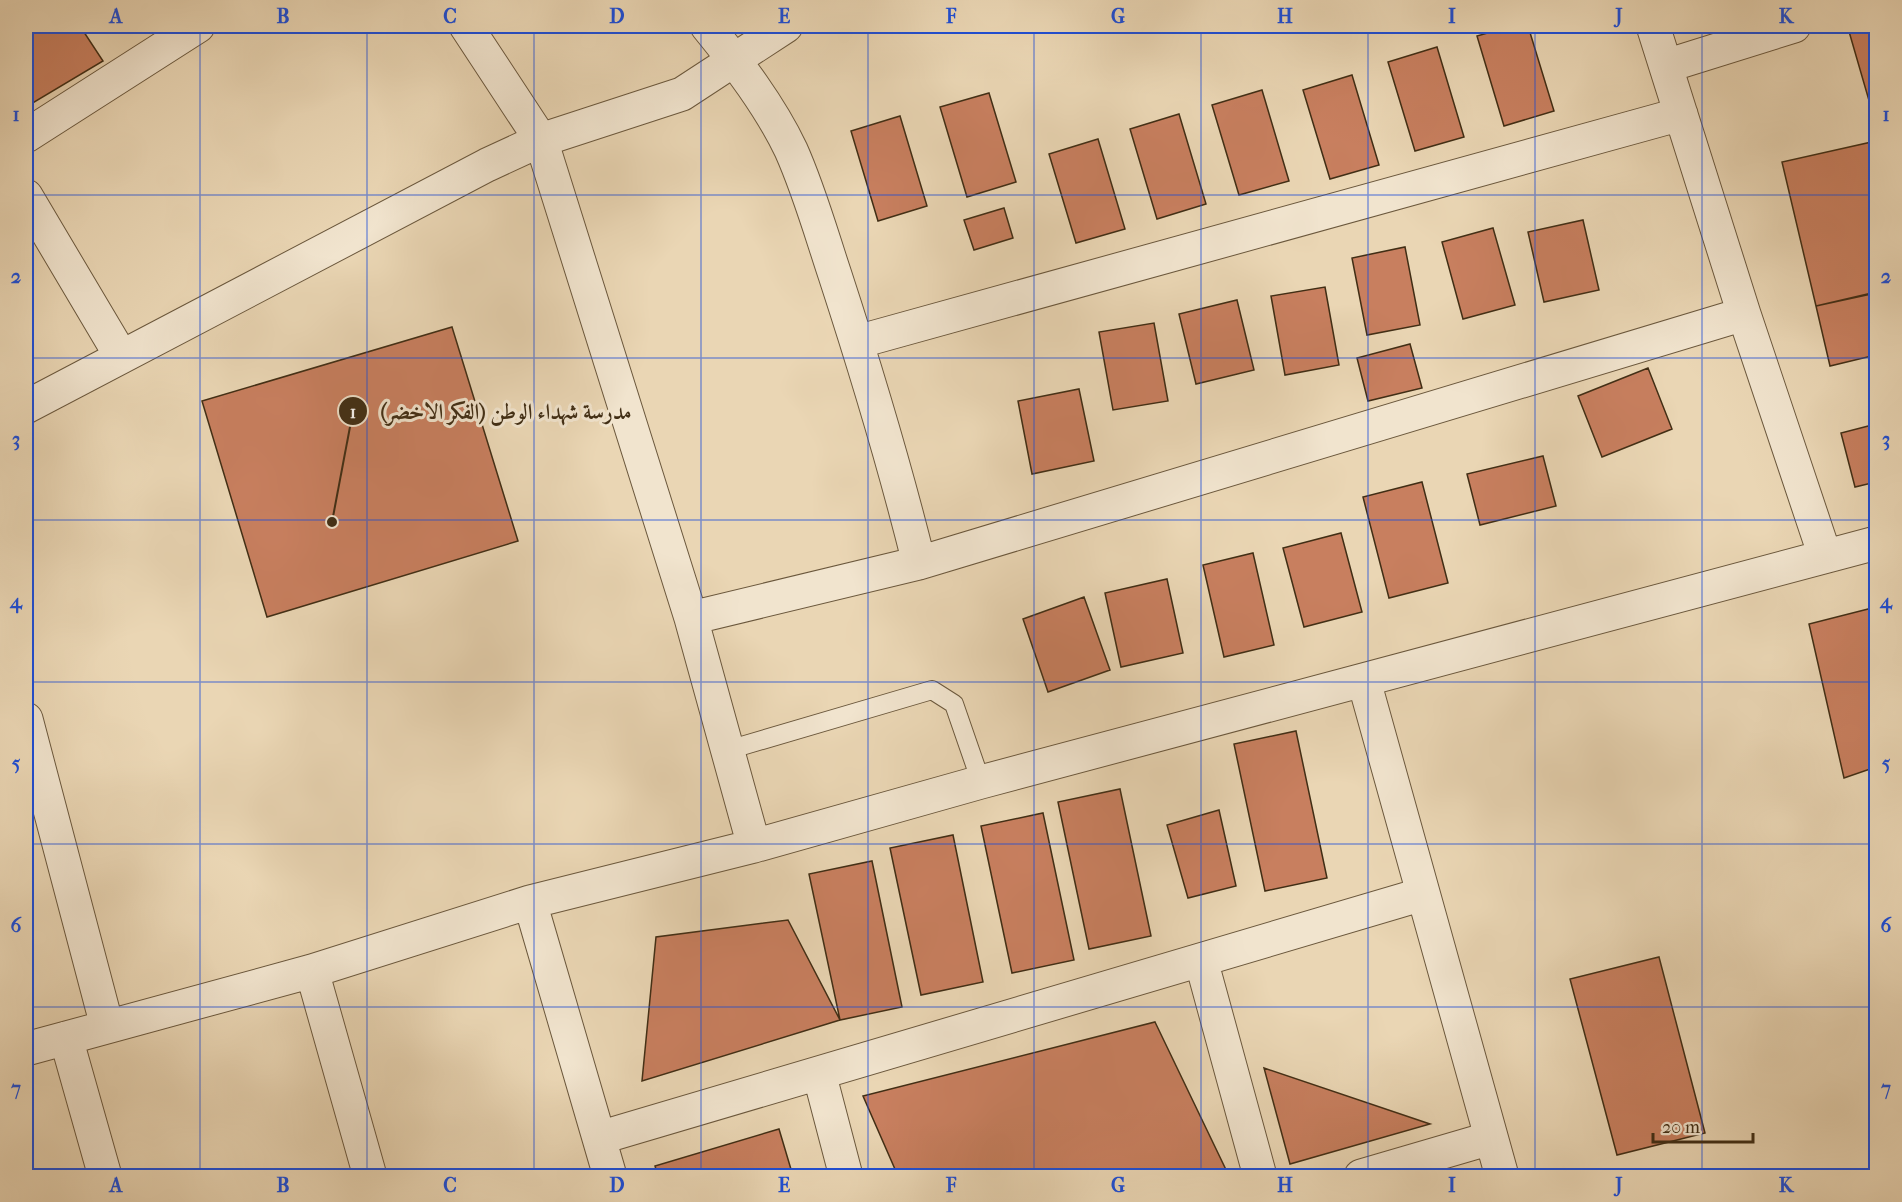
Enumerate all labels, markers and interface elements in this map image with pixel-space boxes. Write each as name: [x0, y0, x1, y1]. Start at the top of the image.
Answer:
text: A: [108, 5, 124, 28]
text: B: [276, 5, 290, 28]
text: C: [443, 5, 457, 28]
text: D: [609, 5, 625, 28]
text: E: [778, 5, 790, 28]
text: F: [945, 5, 957, 28]
text: G: [1111, 5, 1125, 28]
text: H: [1277, 5, 1293, 28]
text: I: [1448, 5, 1456, 28]
text: J: [1613, 5, 1623, 28]
text: K: [1779, 5, 1795, 28]
text: 1: [12, 103, 20, 126]
text: 1: [1882, 103, 1890, 126]
text: 2: [11, 265, 21, 288]
text: 2: [1881, 265, 1891, 288]
callout: مدرسة شهداء الوطن (الفكر الاخضر): [338, 391, 643, 431]
text: مدرسة شهداء الوطن (الفكر الاخضر): [380, 399, 632, 426]
text: 1: [350, 402, 356, 423]
text: 3: [12, 428, 20, 451]
text: 3: [1882, 428, 1890, 451]
text: 4: [9, 590, 23, 614]
text: 4: [1879, 590, 1893, 614]
text: 5: [12, 752, 21, 775]
text: 5: [1882, 752, 1891, 775]
text: 6: [11, 914, 23, 937]
text: 6: [1881, 914, 1893, 937]
text: 7: [10, 1077, 21, 1100]
text: 7: [1880, 1077, 1891, 1100]
scale bar: [1653, 1106, 1754, 1144]
text: 20 m: [1662, 1117, 1700, 1138]
text: A: [108, 1174, 124, 1197]
text: B: [276, 1174, 290, 1197]
text: C: [443, 1174, 457, 1197]
text: D: [609, 1174, 625, 1197]
text: E: [778, 1174, 790, 1197]
text: F: [945, 1174, 957, 1197]
text: G: [1111, 1174, 1125, 1197]
text: H: [1277, 1174, 1293, 1197]
text: I: [1448, 1174, 1456, 1197]
text: J: [1613, 1174, 1623, 1197]
text: K: [1779, 1174, 1795, 1197]

